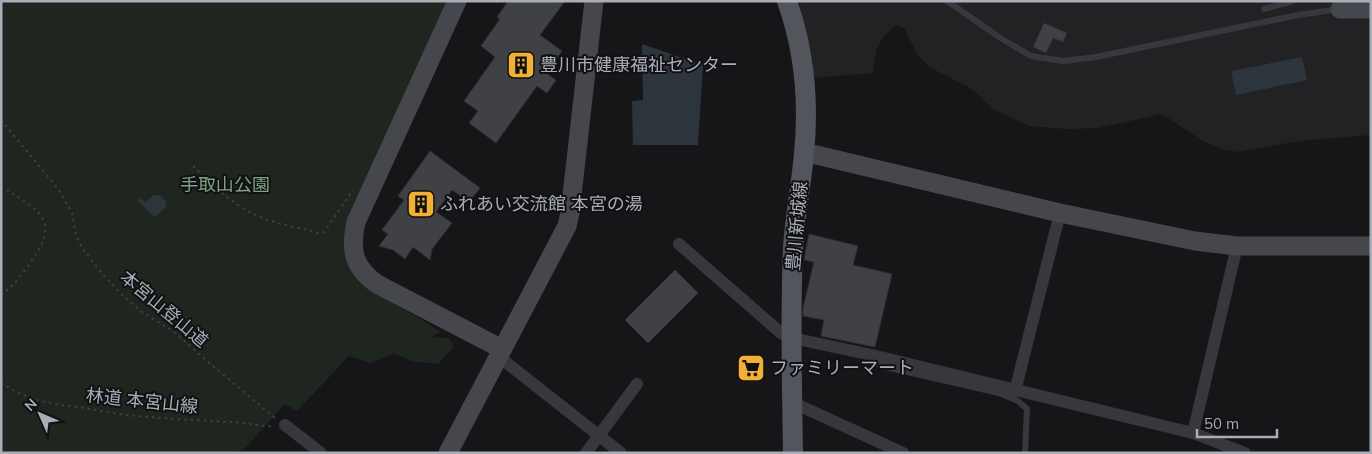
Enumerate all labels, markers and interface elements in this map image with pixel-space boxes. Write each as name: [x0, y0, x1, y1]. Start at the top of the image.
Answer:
building icon: 豊川市健康福祉センター: [506, 50, 536, 80]
place label: 豊川市健康福祉センター: [540, 53, 738, 76]
park label: 手取山公園: [180, 173, 270, 196]
street label: 豊川新城線: [781, 180, 812, 272]
building icon: ふれあい交流館 本宮の湯: [406, 189, 436, 219]
place label: ふれあい交流館 本宮の湯: [440, 192, 643, 215]
street label: 本宮山登山道: [116, 265, 213, 352]
supermarket icon: ファミリーマート: [736, 353, 766, 383]
place label: ファミリーマート: [770, 356, 914, 379]
street label: 林道 本宮山線: [85, 383, 199, 418]
north arrow: [15, 389, 65, 439]
text: N: [21, 395, 41, 415]
scale bar: [1197, 406, 1277, 438]
text: 50 m: [1204, 414, 1239, 433]

